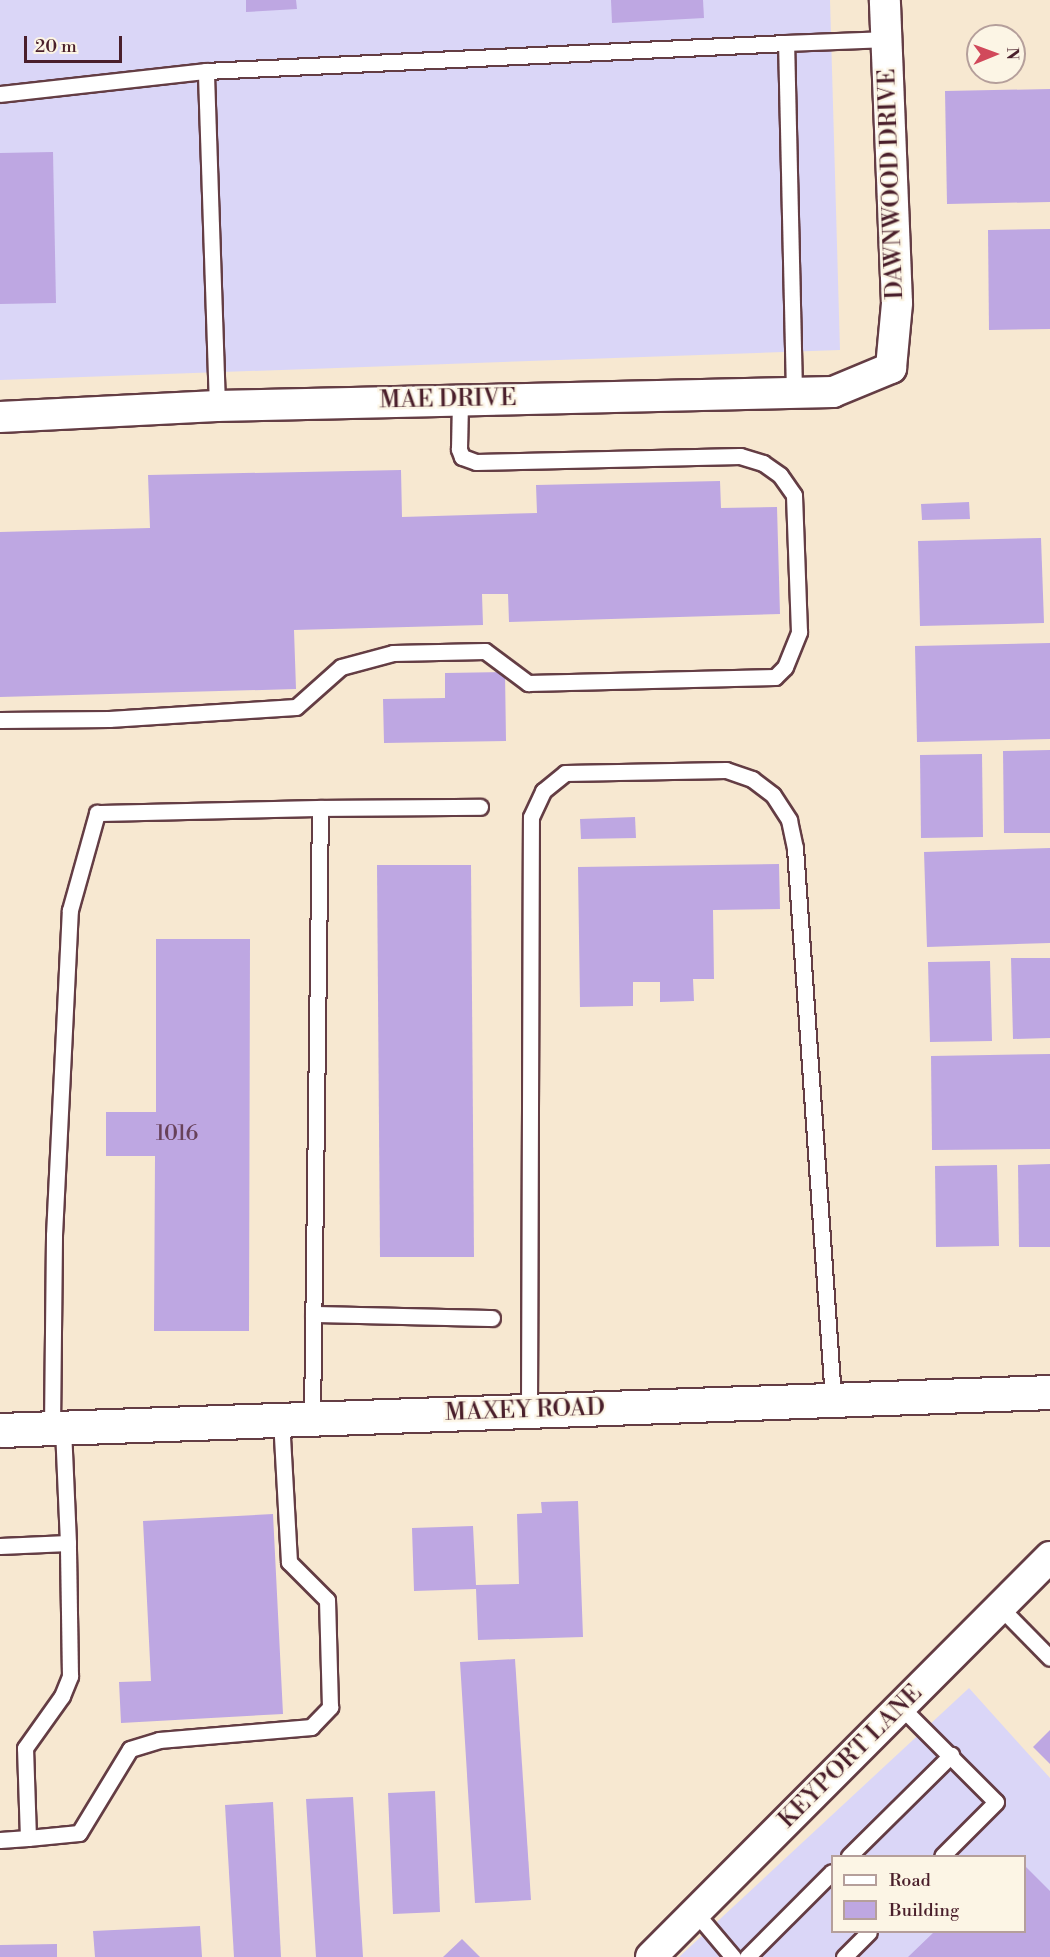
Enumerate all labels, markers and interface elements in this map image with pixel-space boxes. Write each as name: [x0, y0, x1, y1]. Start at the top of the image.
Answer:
scale bar: [27, 24, 124, 62]
north arrow: [966, 24, 1026, 84]
text: 20 m: [35, 35, 77, 58]
text: N: [1002, 47, 1022, 60]
street label: DAWNWOOD DRIVE: [874, 68, 910, 300]
street label: MAE DRIVE: [379, 384, 517, 416]
house number: 1016: [156, 1121, 198, 1147]
street label: MAXEY ROAD: [444, 1394, 606, 1428]
street label: KEYPORT LANE: [773, 1679, 929, 1835]
legend: [831, 1855, 1026, 1933]
text: Road: [889, 1869, 931, 1892]
text: Building: [889, 1899, 959, 1922]

